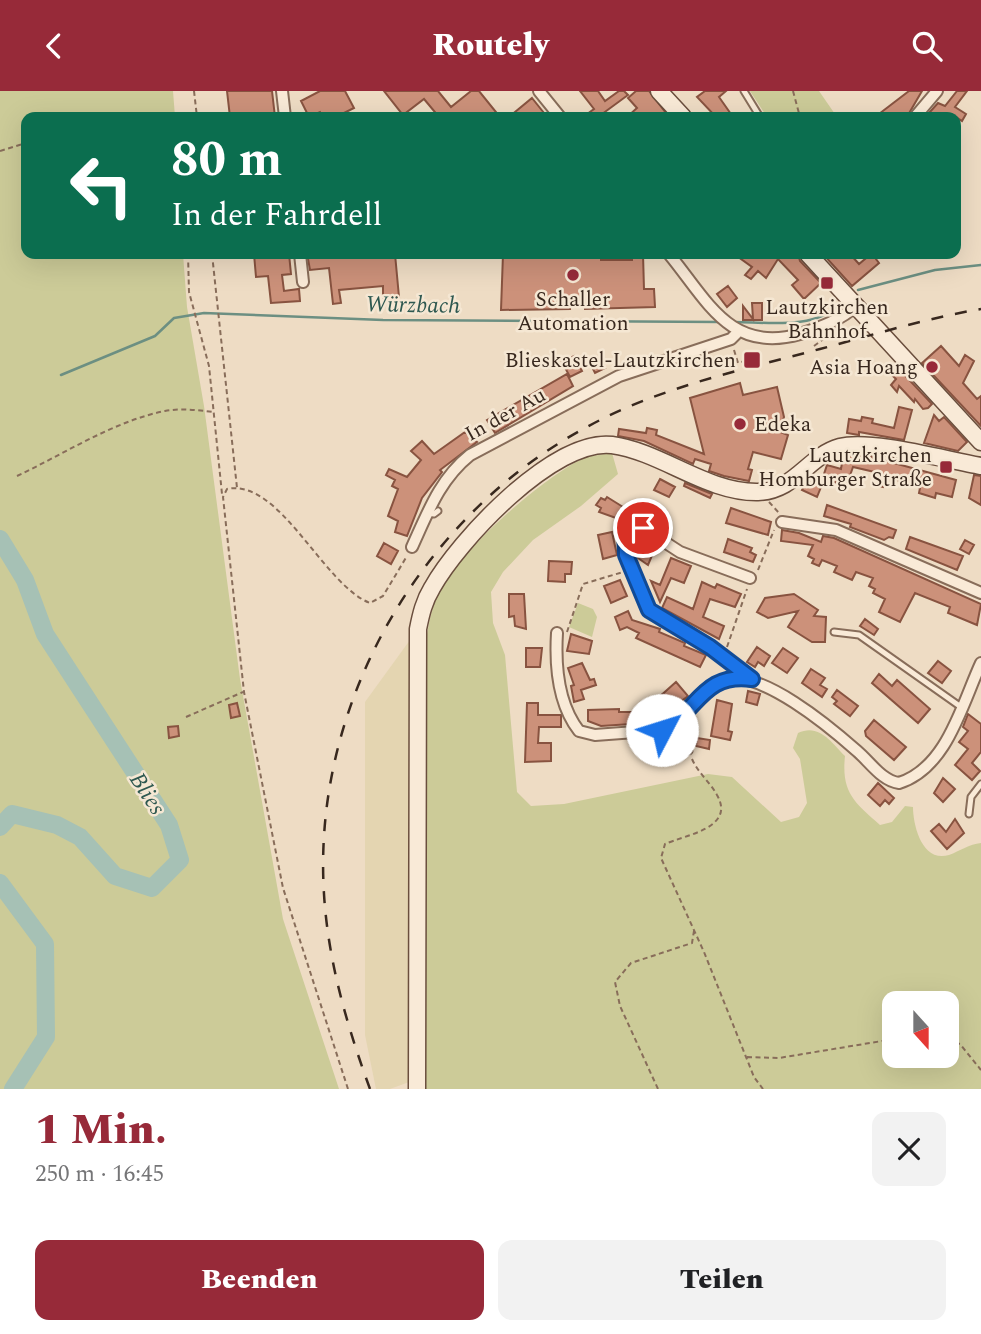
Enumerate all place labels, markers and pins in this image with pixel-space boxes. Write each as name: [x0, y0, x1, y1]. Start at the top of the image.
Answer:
marker: Schaller Automation: [565, 267, 581, 283]
marker: Lautzkirchen Bahnhof: [819, 275, 835, 291]
place label: Schaller Automation: [517, 284, 629, 340]
place label: Lautzkirchen Bahnhof: [765, 292, 889, 348]
place label: Blieskastel-Lautzkirchen: [505, 345, 736, 377]
marker: Blieskastel-Lautzkirchen: [742, 350, 762, 370]
place label: Asia Hoang: [809, 352, 918, 384]
marker: Asia Hoang: [924, 359, 940, 375]
place label: Edeka: [754, 409, 812, 441]
marker: Edeka: [732, 416, 748, 432]
place label: Lautzkirchen Homburger Straße: [758, 440, 932, 496]
marker: Lautzkirchen Homburger Straße: [938, 459, 954, 475]
pin: [613, 498, 673, 558]

